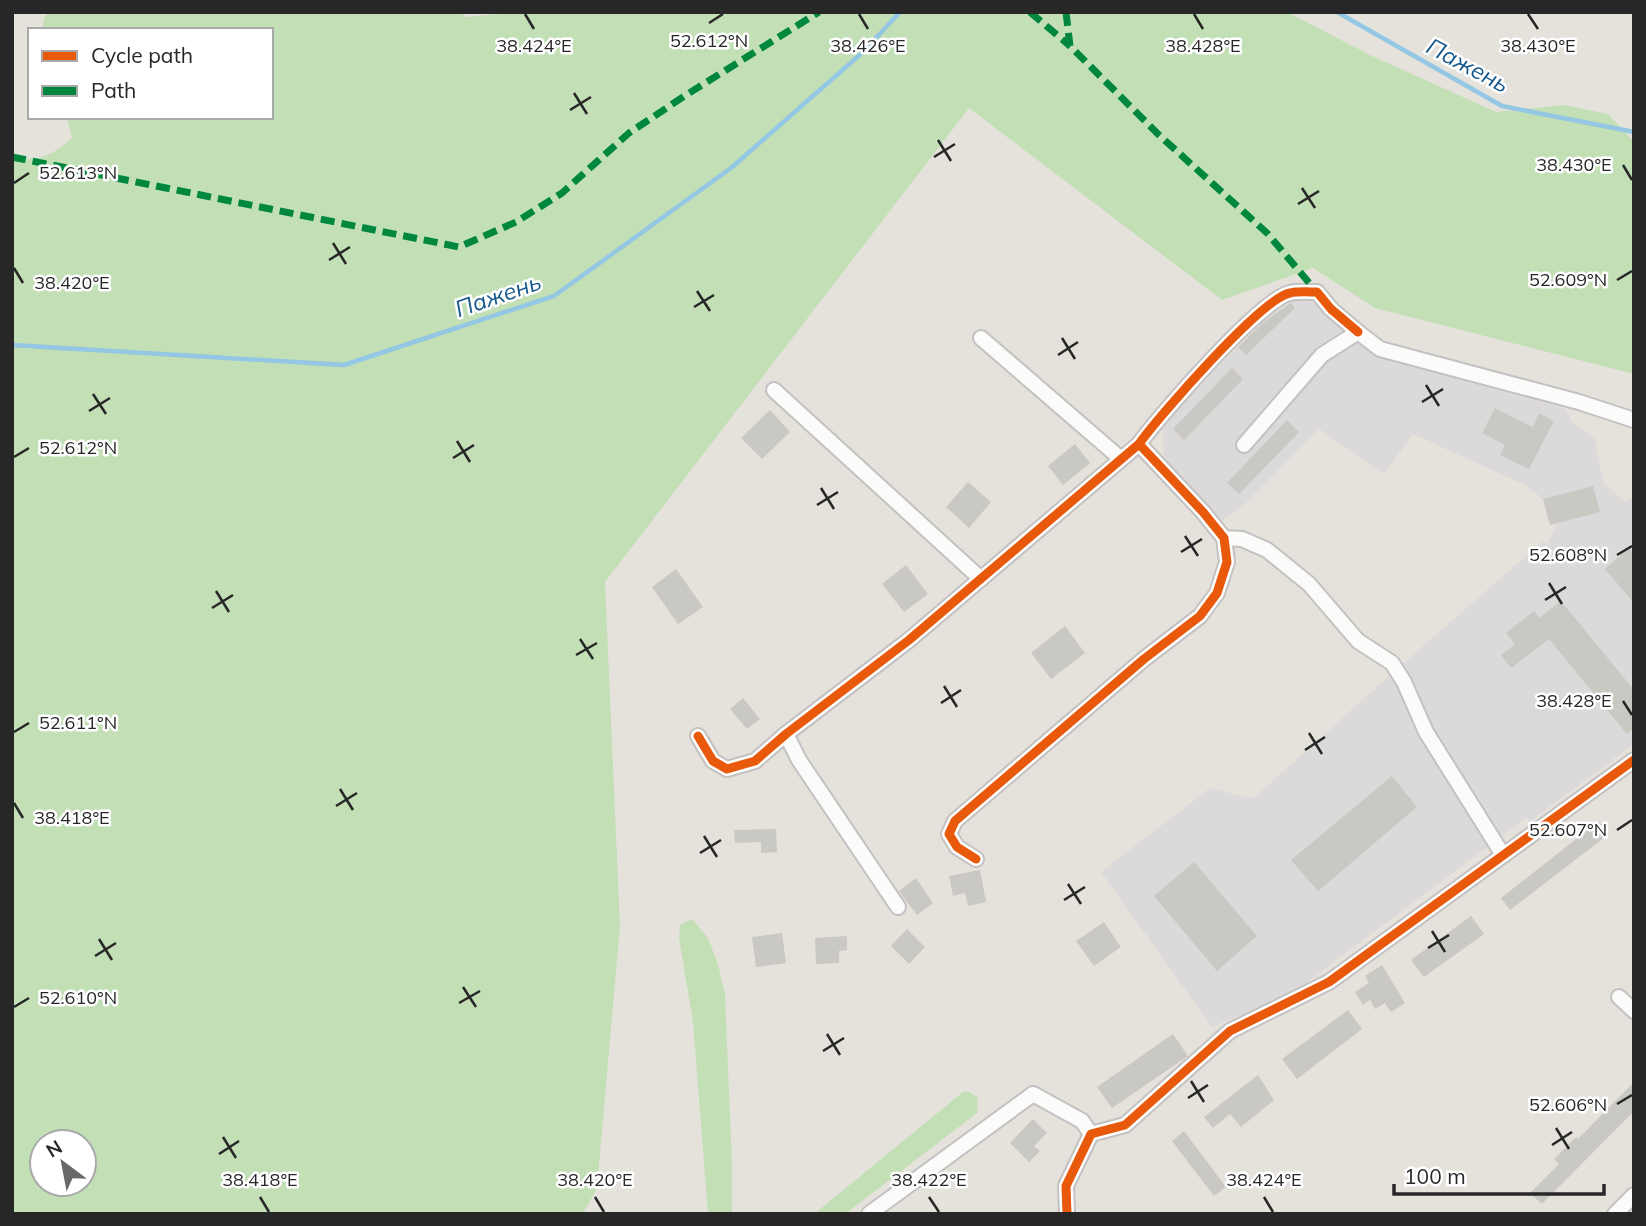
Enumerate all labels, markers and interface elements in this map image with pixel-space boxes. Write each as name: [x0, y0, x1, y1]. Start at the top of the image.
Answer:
legend: [28, 28, 273, 119]
text: 52.612°N: [670, 29, 748, 52]
water label: Пажень: [1422, 31, 1514, 99]
text: 38.424°E: [496, 34, 572, 57]
text: 38.426°E: [830, 34, 906, 57]
text: 38.428°E: [1165, 34, 1241, 57]
text: 38.430°E: [1500, 34, 1576, 57]
text: Cycle path: [91, 42, 193, 68]
text: Path: [91, 77, 136, 103]
text: 38.430°E: [1536, 153, 1612, 176]
text: 52.613°N: [39, 161, 117, 184]
water label: Пажень: [451, 267, 545, 323]
text: 52.609°N: [1529, 268, 1607, 291]
text: 38.420°E: [34, 271, 110, 294]
text: 52.612°N: [39, 436, 117, 459]
text: 52.608°N: [1529, 543, 1607, 566]
text: 38.428°E: [1536, 689, 1612, 712]
text: 52.611°N: [39, 711, 117, 734]
text: 38.418°E: [34, 806, 110, 829]
text: 52.607°N: [1529, 818, 1607, 841]
text: 52.610°N: [39, 986, 117, 1009]
text: 52.606°N: [1529, 1093, 1607, 1116]
north arrow: [28, 1128, 98, 1198]
text: N: [42, 1135, 66, 1163]
scale bar: [1394, 1152, 1604, 1196]
text: 100 m: [1404, 1163, 1466, 1189]
text: 38.418°E: [222, 1168, 298, 1191]
text: 38.420°E: [557, 1168, 633, 1191]
text: 38.422°E: [891, 1168, 967, 1191]
text: 38.424°E: [1226, 1168, 1302, 1191]

